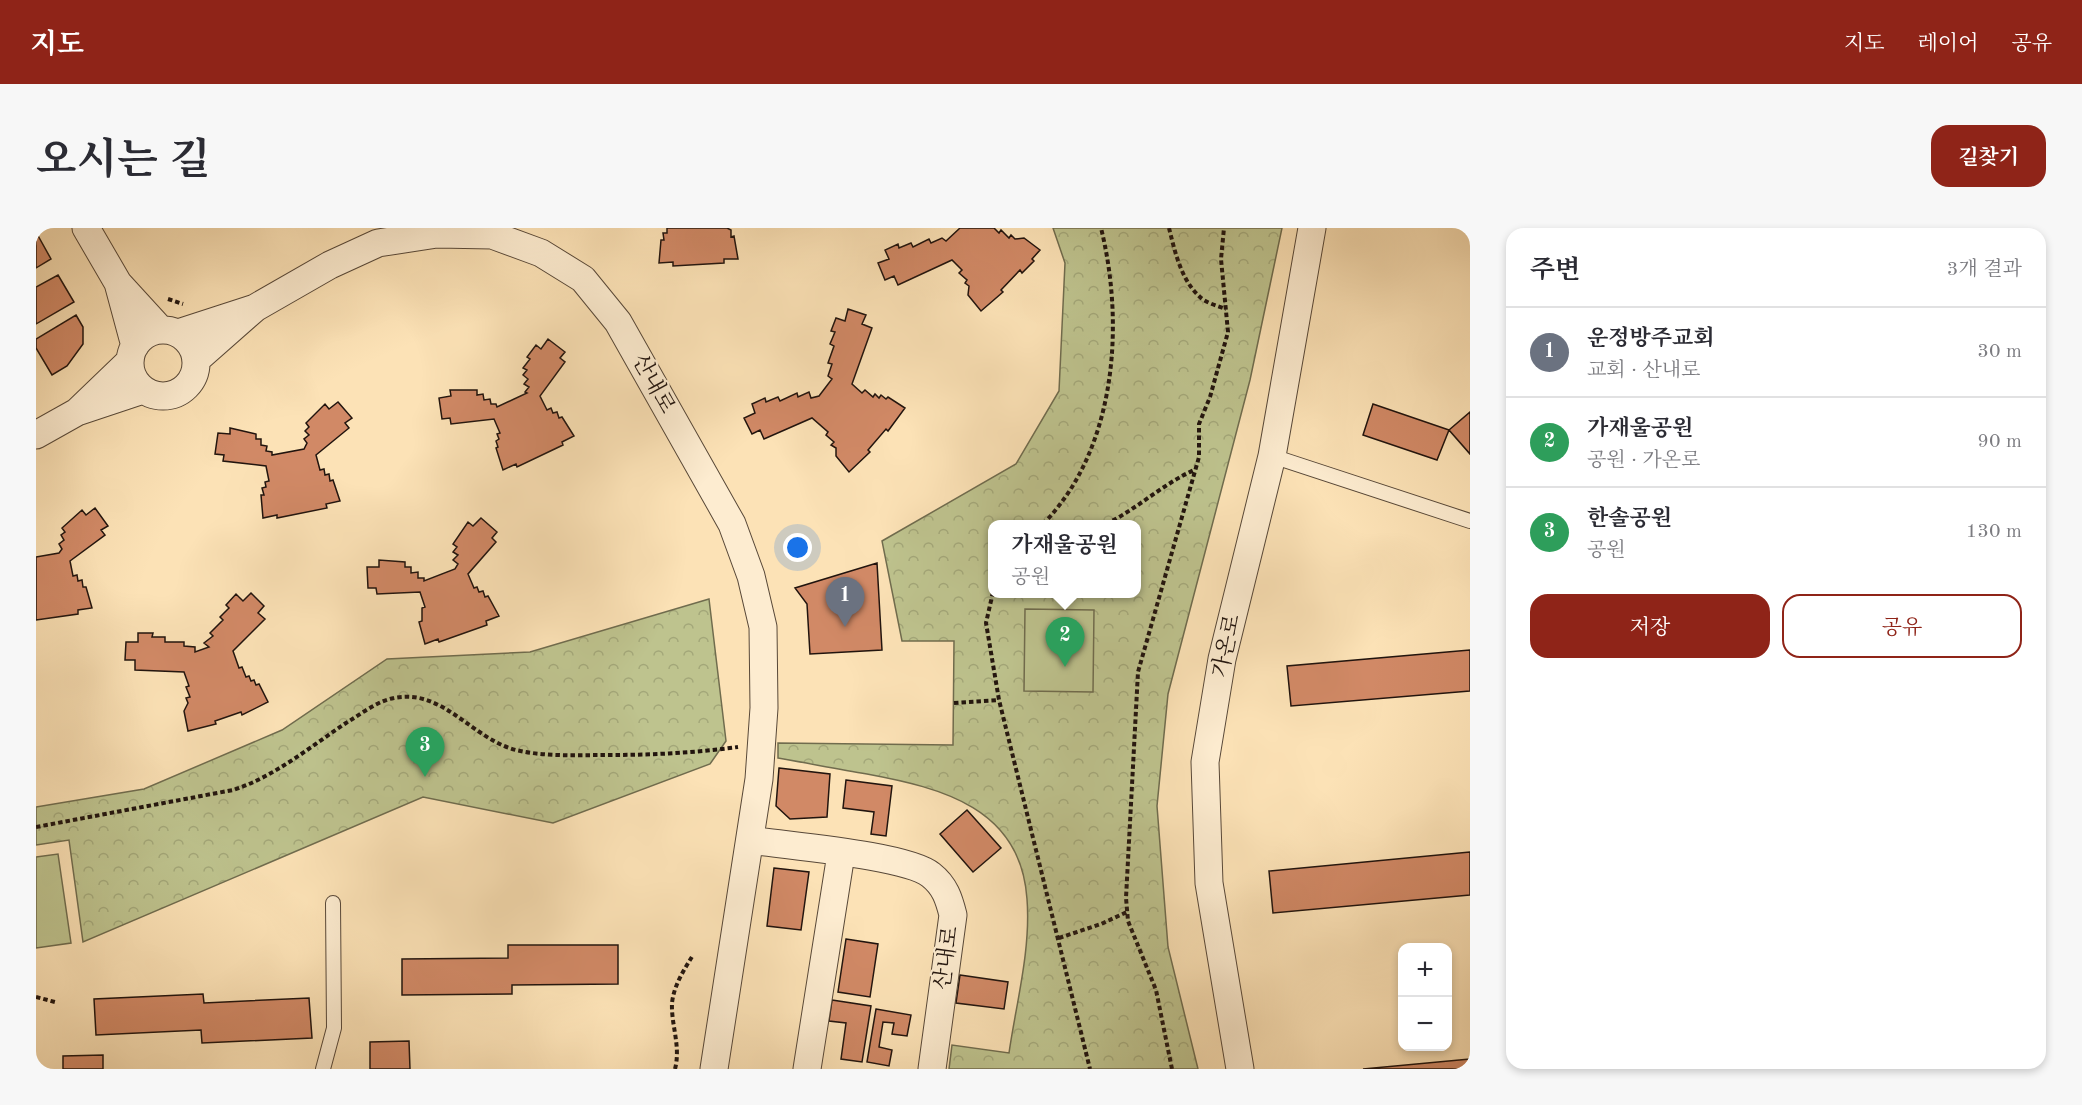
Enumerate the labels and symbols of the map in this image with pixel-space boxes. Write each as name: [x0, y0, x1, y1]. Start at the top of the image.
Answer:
street label: 산내로: [628, 350, 679, 417]
your location: [783, 533, 812, 562]
pin: 1: [826, 578, 864, 627]
street label: 가온로: [1209, 612, 1244, 679]
pin: 2: [1046, 618, 1084, 667]
pin: 3: [406, 728, 444, 777]
street label: 산내로: [931, 925, 962, 991]

